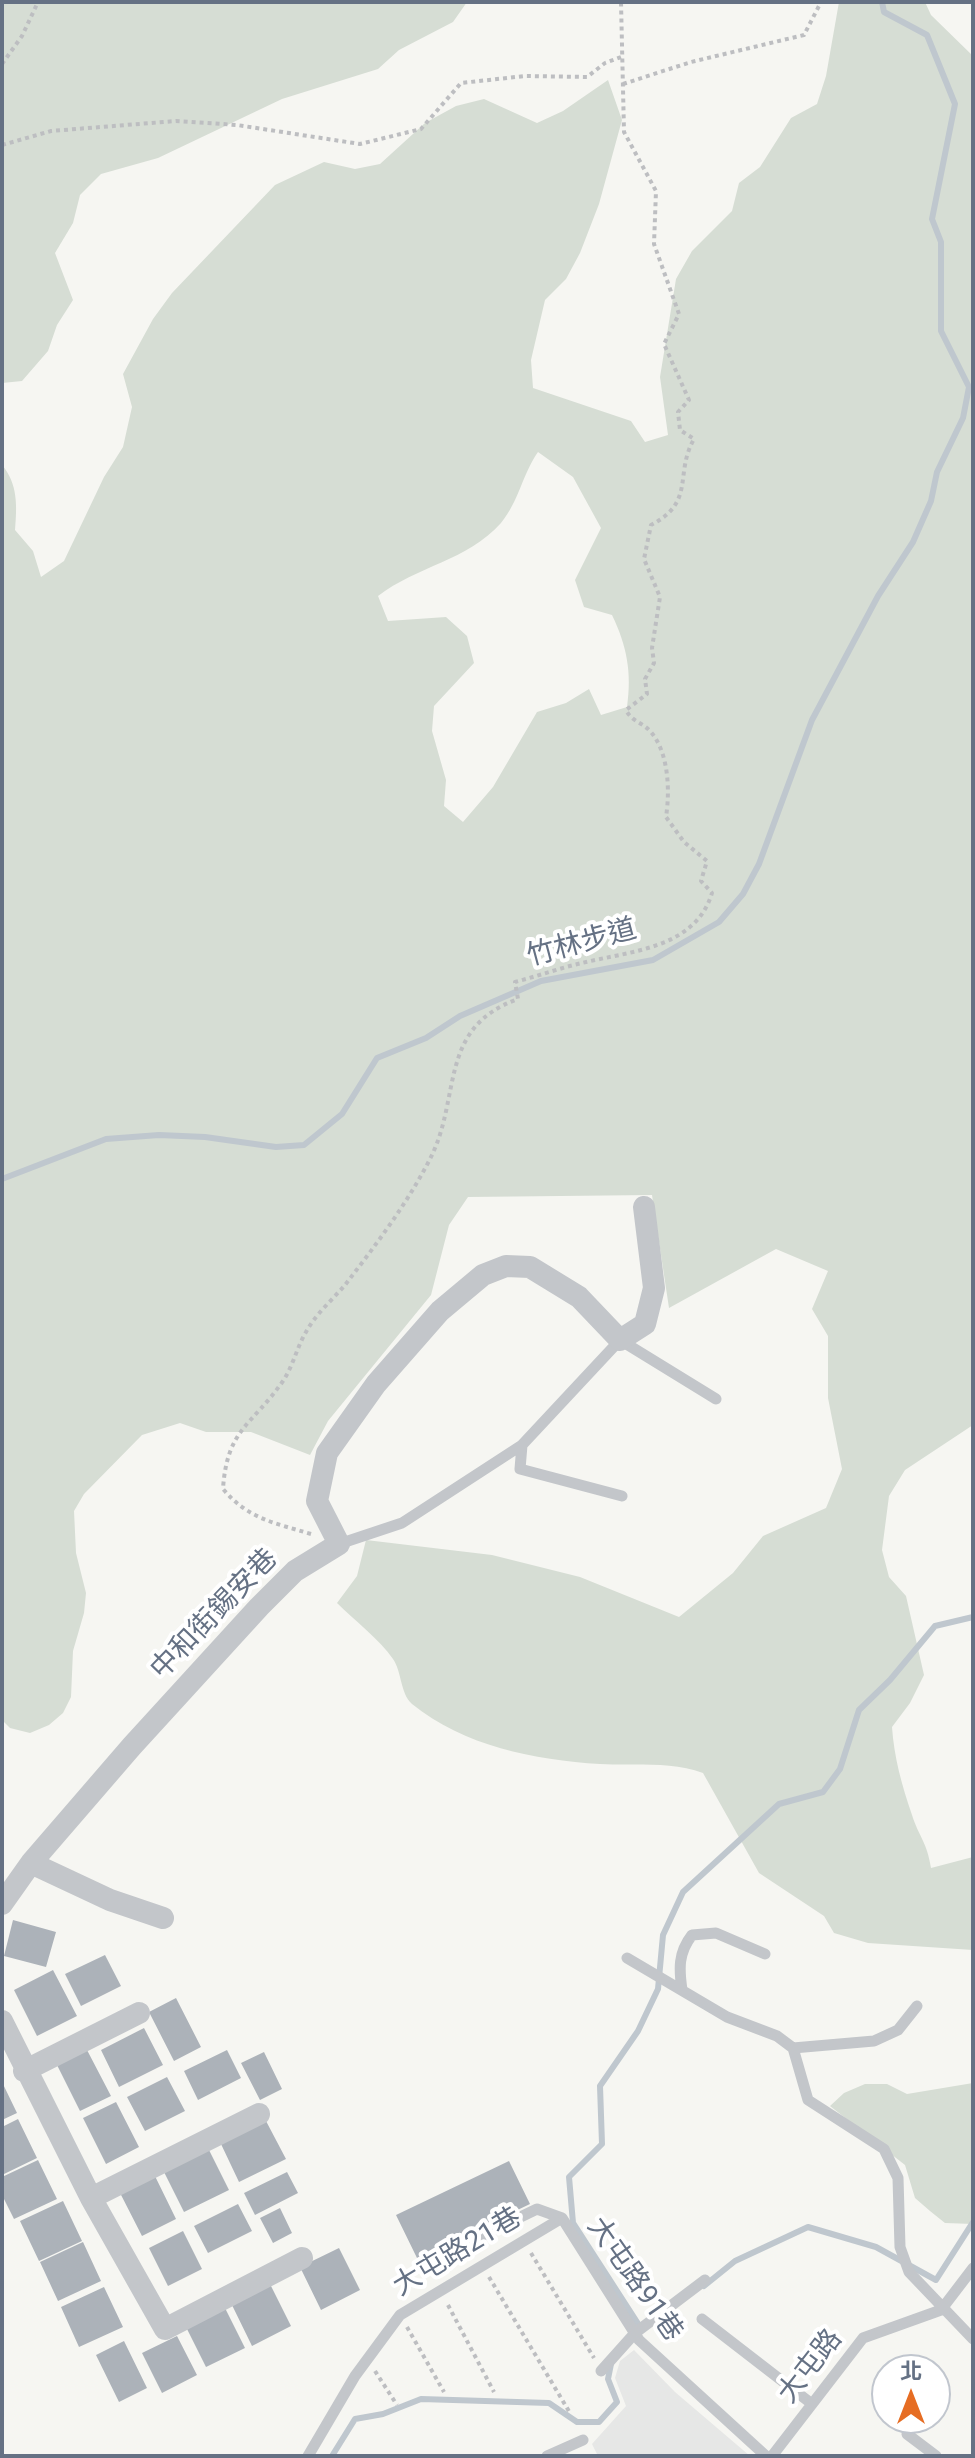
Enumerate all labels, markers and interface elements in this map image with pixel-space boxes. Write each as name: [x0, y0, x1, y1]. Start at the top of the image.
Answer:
street label: 竹林步道: [524, 913, 640, 975]
street label: 中和街錫安巷: [145, 1543, 285, 1687]
street label: 大屯路21巷: [388, 2202, 528, 2304]
street label: 大屯路91巷: [579, 2212, 689, 2348]
street label: 大屯路: [772, 2324, 850, 2410]
north arrow: [871, 2354, 951, 2434]
text: 北: [900, 2359, 922, 2384]

